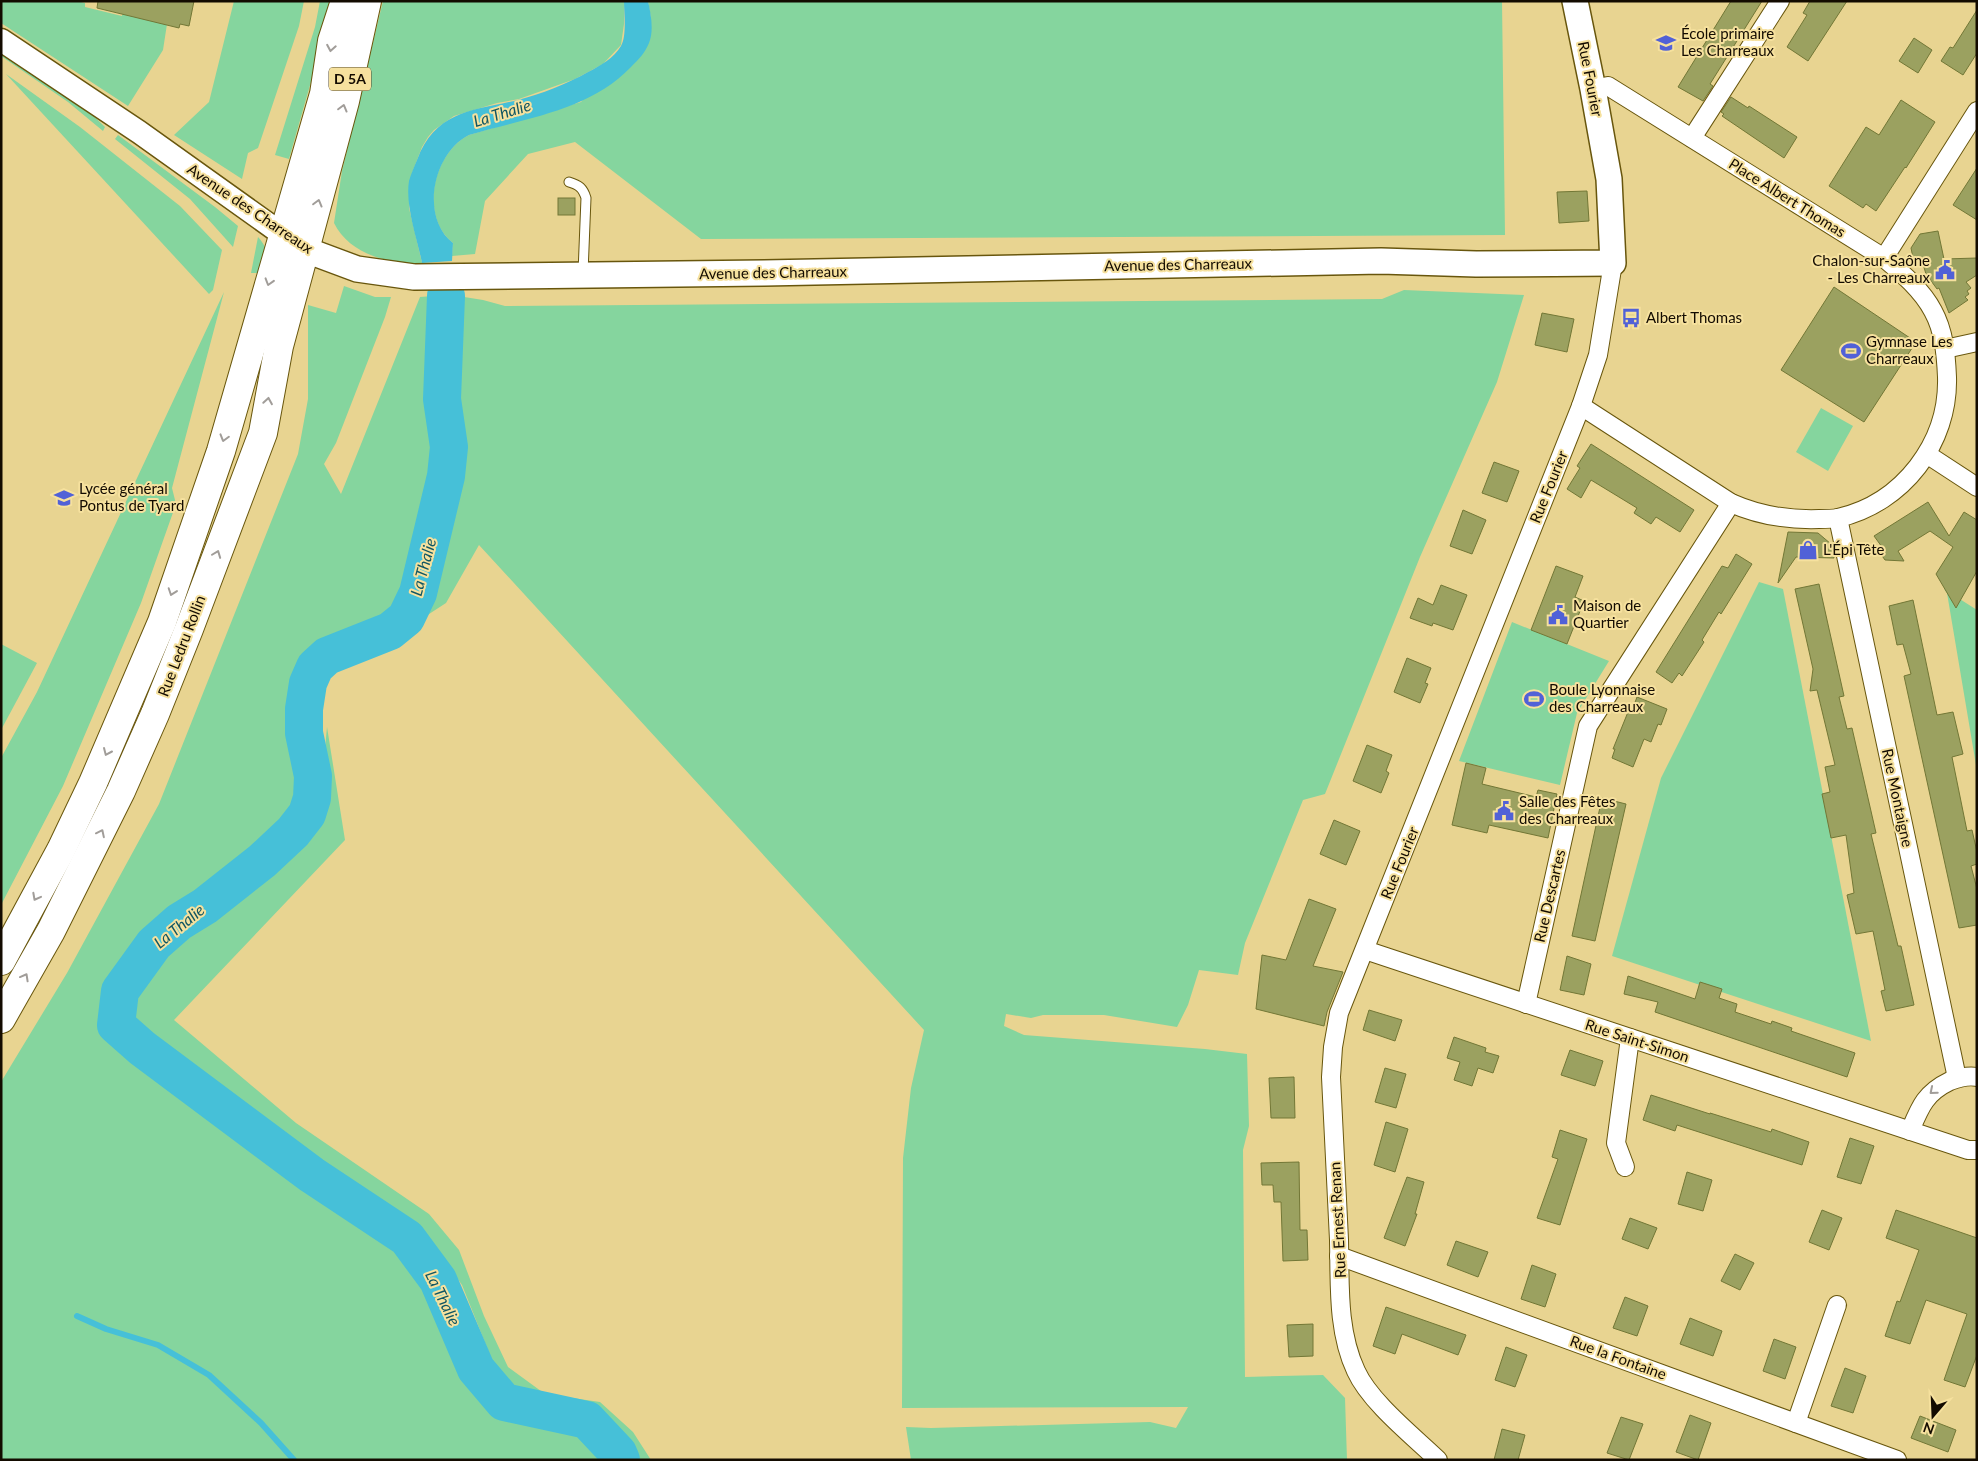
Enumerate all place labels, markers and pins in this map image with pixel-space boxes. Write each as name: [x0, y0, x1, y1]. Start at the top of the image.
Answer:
place label: École primaire Les Charreaux: [1681, 24, 1775, 59]
school or university icon: École primaire Les Charreaux: [1655, 32, 1677, 54]
place label: Chalon-sur-Saône - Les Charreaux: [1812, 251, 1931, 286]
public building icon: Chalon-sur-Saône - Les Charreaux: [1934, 259, 1956, 281]
bus stop icon: Albert Thomas: [1620, 307, 1642, 329]
place label: Albert Thomas: [1646, 308, 1742, 326]
place label: Gymnase Les Charreaux: [1866, 332, 1952, 367]
sports icon: Gymnase Les Charreaux: [1840, 340, 1862, 362]
place label: Lycée général Pontus de Tyard: [79, 479, 184, 514]
school or university icon: Lycée général Pontus de Tyard: [53, 487, 75, 509]
shop icon: L'Épi Tête: [1797, 539, 1819, 561]
place label: L'Épi Tête: [1823, 540, 1885, 558]
place label: Maison de Quartier: [1573, 596, 1641, 631]
public building icon: Maison de Quartier: [1547, 604, 1569, 626]
place label: Boule Lyonnaise des Charreaux: [1549, 680, 1655, 715]
sports icon: Boule Lyonnaise des Charreaux: [1523, 688, 1545, 710]
place label: Salle des Fêtes des Charreaux: [1519, 792, 1615, 827]
public building icon: Salle des Fêtes des Charreaux: [1493, 800, 1515, 822]

